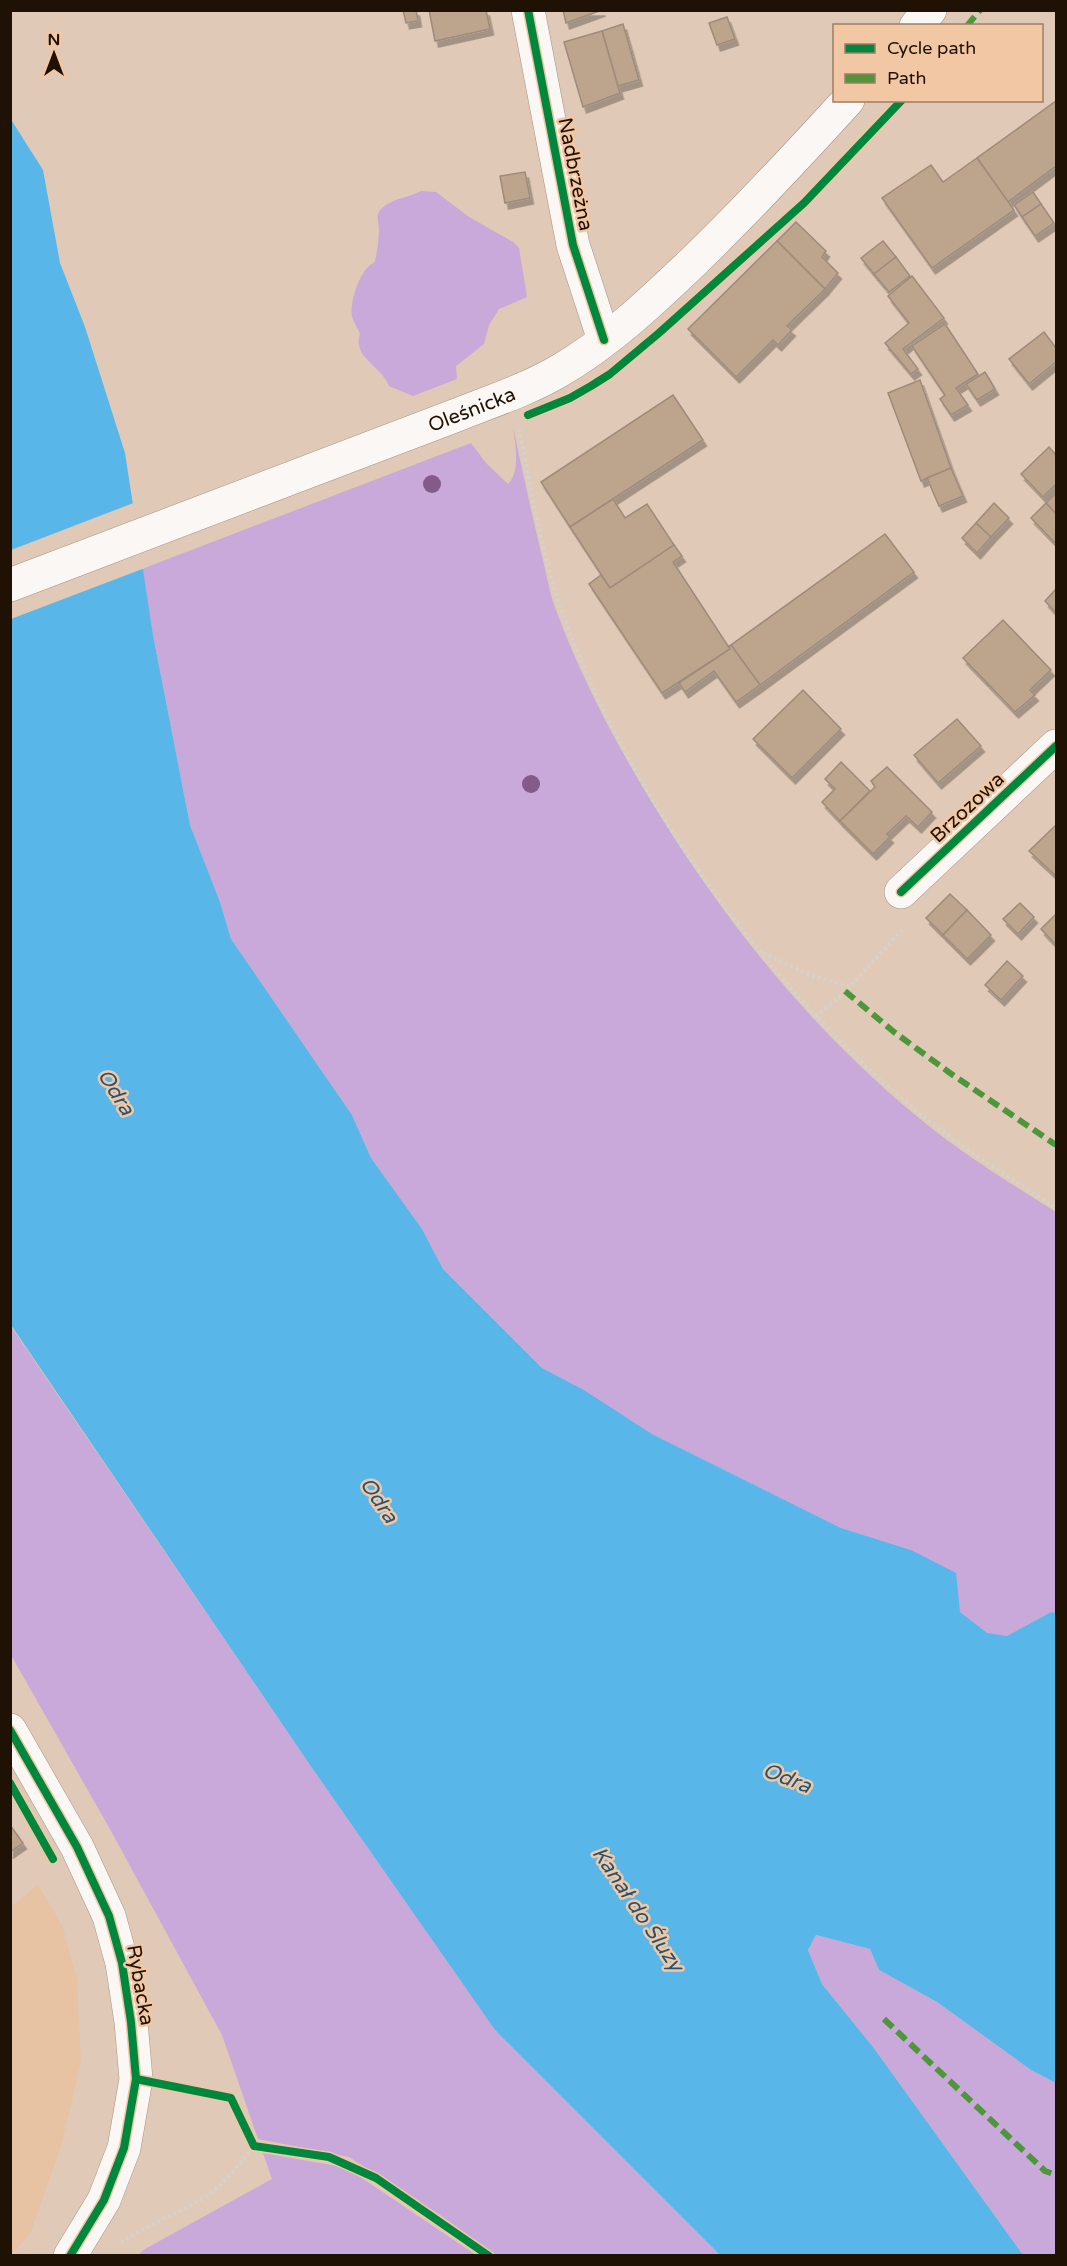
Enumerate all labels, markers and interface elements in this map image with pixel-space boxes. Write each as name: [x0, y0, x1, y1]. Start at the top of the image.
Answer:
north arrow: [24, 24, 84, 84]
legend: [833, 24, 1043, 102]
text: N: [48, 30, 60, 50]
text: Cycle path: [887, 37, 976, 59]
text: Path: [887, 67, 926, 89]
street label: Nadbrzeżna: [552, 116, 598, 233]
street label: Oleśnicka: [425, 382, 519, 438]
street label: Brzozowa: [926, 767, 1010, 848]
water label: Odra: [92, 1065, 140, 1121]
water label: Odra: [354, 1473, 404, 1529]
water label: Odra: [759, 1758, 816, 1799]
water label: Kanał do Śluzy: [587, 1842, 690, 1979]
street label: Rybacka: [121, 1943, 159, 2027]

